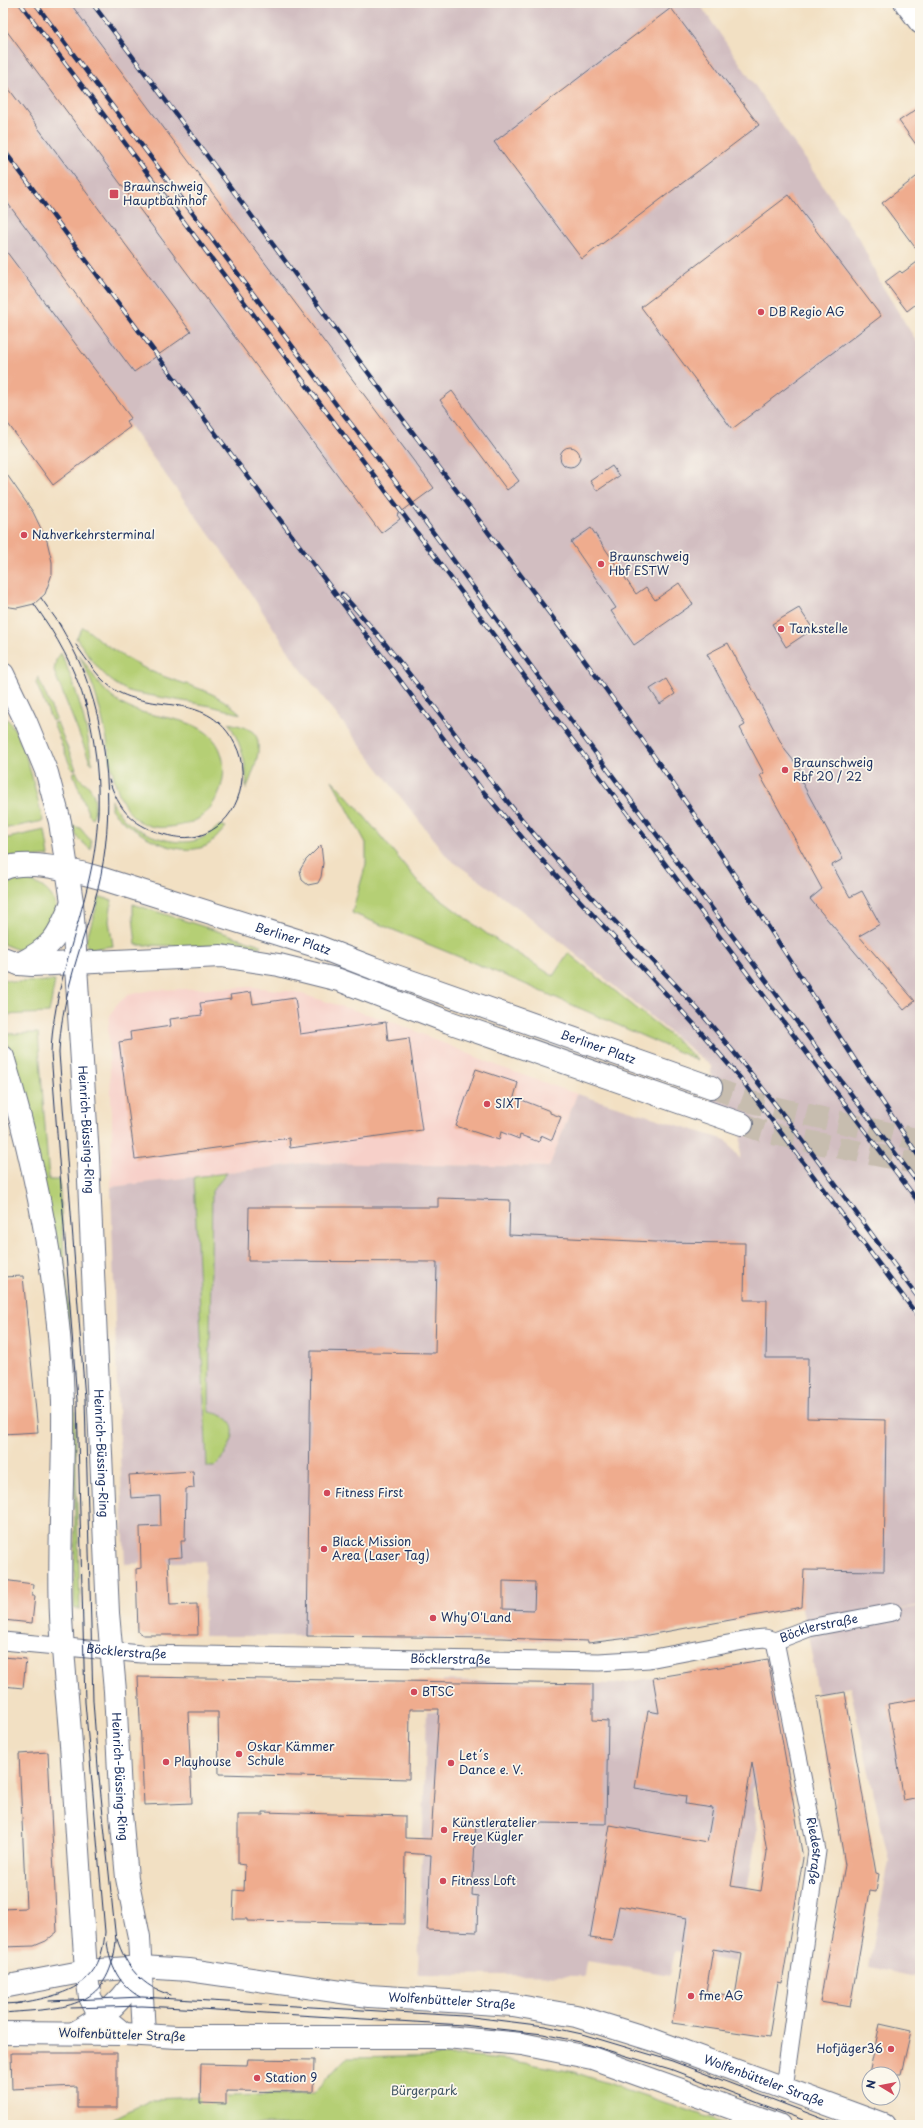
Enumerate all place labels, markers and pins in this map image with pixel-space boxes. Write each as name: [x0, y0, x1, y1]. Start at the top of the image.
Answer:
place label: Braunschweig Hauptbahnhof: [123, 177, 208, 209]
marker: Braunschweig Hauptbahnhof: [108, 188, 120, 200]
place label: DB Regio AG: [769, 302, 845, 320]
marker: DB Regio AG: [756, 307, 766, 317]
place label: Nahverkehrsterminal: [32, 525, 155, 543]
marker: Nahverkehrsterminal: [19, 530, 29, 540]
place label: Braunschweig Hbf ESTW: [609, 547, 689, 579]
marker: Braunschweig Hbf ESTW: [596, 559, 606, 569]
place label: Tankstelle: [789, 619, 849, 637]
marker: Tankstelle: [776, 624, 786, 634]
place label: Braunschweig Rbf 20 / 22: [793, 753, 873, 785]
marker: Braunschweig Rbf 20 / 22: [780, 765, 790, 775]
place label: SIXT: [495, 1094, 523, 1112]
marker: SIXT: [482, 1099, 492, 1109]
place label: Fitness First: [335, 1483, 404, 1501]
marker: Fitness First: [322, 1488, 332, 1498]
place label: Black Mission Area (Laser Tag): [332, 1532, 430, 1564]
marker: Black Mission Area (Laser Tag): [319, 1544, 329, 1554]
place label: Why'O'Land: [441, 1608, 512, 1626]
marker: Why'O'Land: [428, 1613, 438, 1623]
place label: BTSC: [422, 1682, 454, 1700]
marker: BTSC: [409, 1687, 419, 1697]
place label: Oskar Kämmer Schule: [247, 1737, 335, 1769]
place label: Let´s Dance e. V.: [459, 1746, 523, 1778]
marker: Oskar Kämmer Schule: [234, 1749, 244, 1759]
place label: Playhouse: [174, 1752, 232, 1770]
marker: Playhouse: [161, 1757, 171, 1767]
marker: Let´s Dance e. V.: [446, 1758, 456, 1768]
place label: Künstleratelier Freye Kügler: [452, 1813, 537, 1845]
marker: Künstleratelier Freye Kügler: [439, 1825, 449, 1835]
place label: Fitness Loft: [451, 1871, 516, 1889]
marker: Fitness Loft: [438, 1876, 448, 1886]
place label: fme AG: [699, 1986, 744, 2004]
marker: fme AG: [686, 1991, 696, 2001]
place label: Hofjäger36: [816, 2039, 883, 2057]
marker: Hofjäger36: [886, 2044, 896, 2054]
place label: Station 9: [265, 2068, 317, 2086]
marker: Station 9: [252, 2073, 262, 2083]

